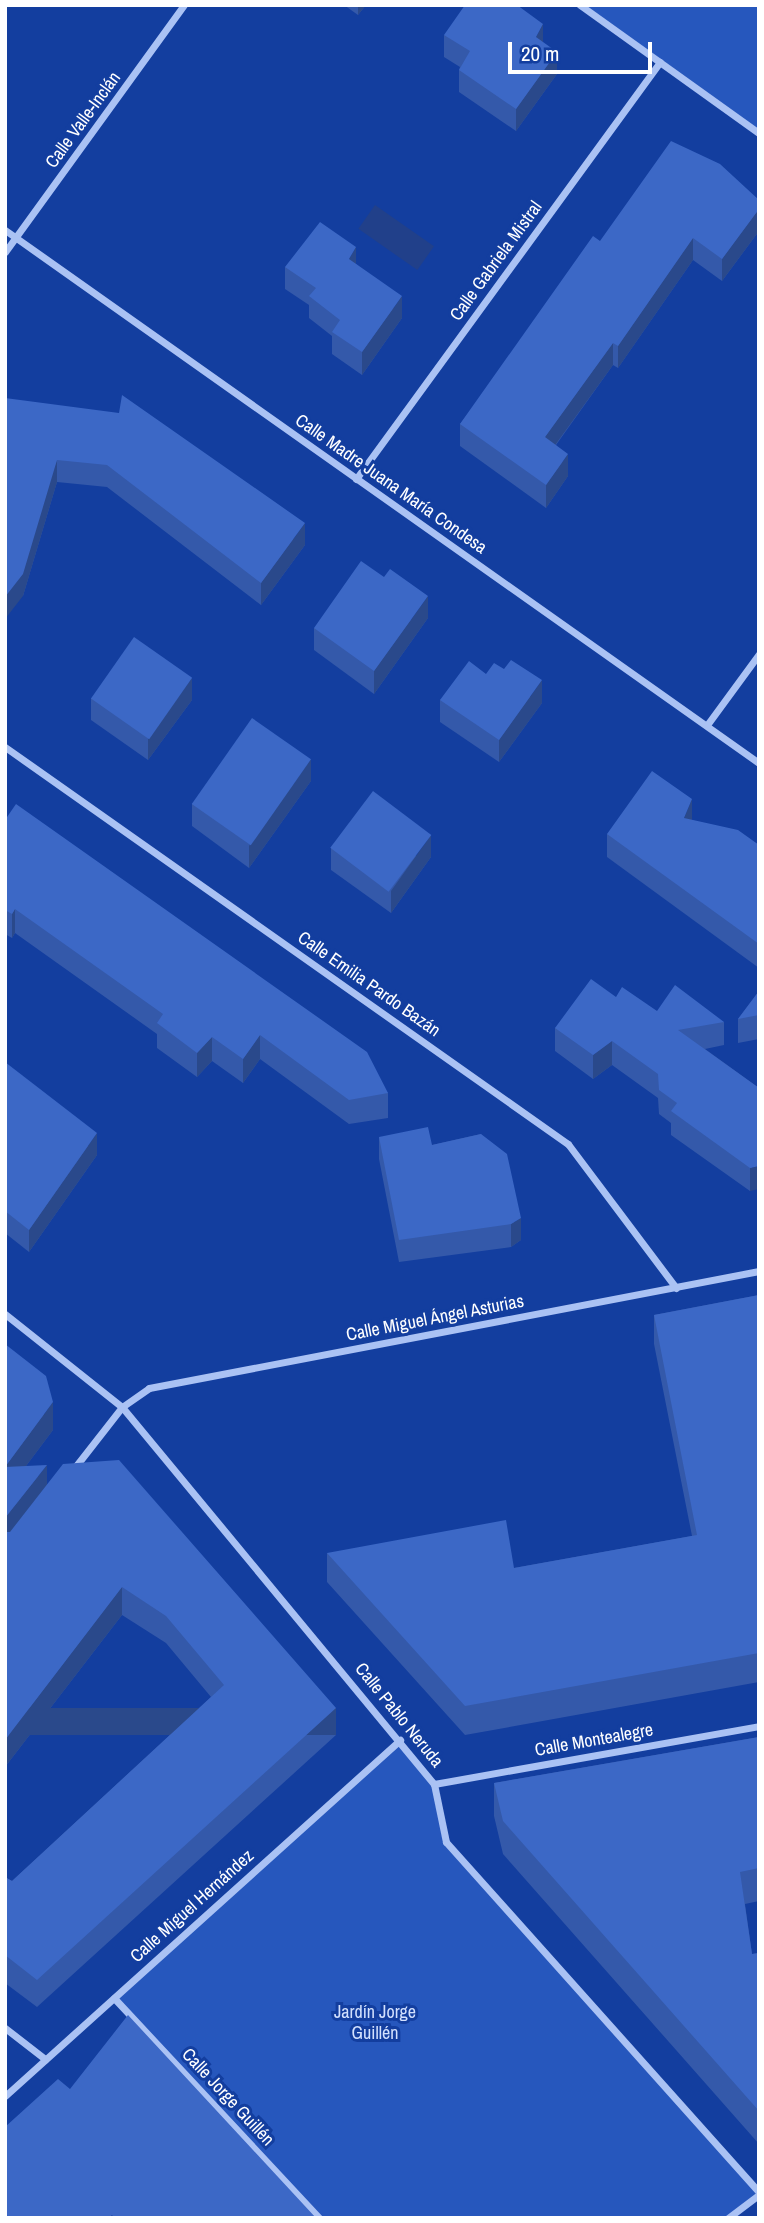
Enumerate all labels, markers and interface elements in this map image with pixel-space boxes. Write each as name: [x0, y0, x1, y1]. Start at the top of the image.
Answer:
scale bar: [512, 28, 656, 72]
text: 20 m: [521, 39, 559, 68]
street label: Calle Valle-Inclán: [41, 68, 125, 172]
street label: Calle Gabriela Mistral: [445, 197, 547, 325]
street label: Calle Madre Juana María Condesa: [291, 410, 491, 558]
street label: Calle Emilia Pardo Bazán: [294, 927, 444, 1041]
street label: Calle Miguel Ángel Asturias: [344, 1290, 526, 1346]
street label: Calle Pablo Neruda: [350, 1658, 448, 1772]
street label: Calle Montealegre: [533, 1719, 655, 1761]
street label: Calle Miguel Hernández: [126, 1845, 258, 1967]
park label: Jardín Jorge Guillén: [334, 2002, 416, 2044]
street label: Calle Jorge Guillén: [177, 2044, 279, 2150]

